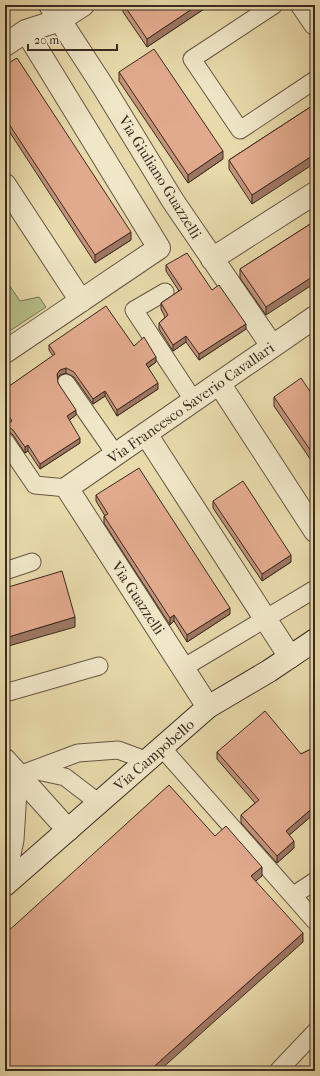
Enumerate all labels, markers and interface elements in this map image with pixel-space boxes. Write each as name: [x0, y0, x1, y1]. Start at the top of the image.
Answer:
scale bar: [28, 26, 117, 52]
text: 20 m: [34, 33, 59, 47]
street label: Via Giuliano Guazzelli: [114, 111, 206, 243]
street label: Via Francesco Saverio Cavallari: [104, 338, 278, 468]
street label: Via Guazzelli: [107, 557, 169, 638]
street label: Via Campobello: [109, 715, 198, 795]

